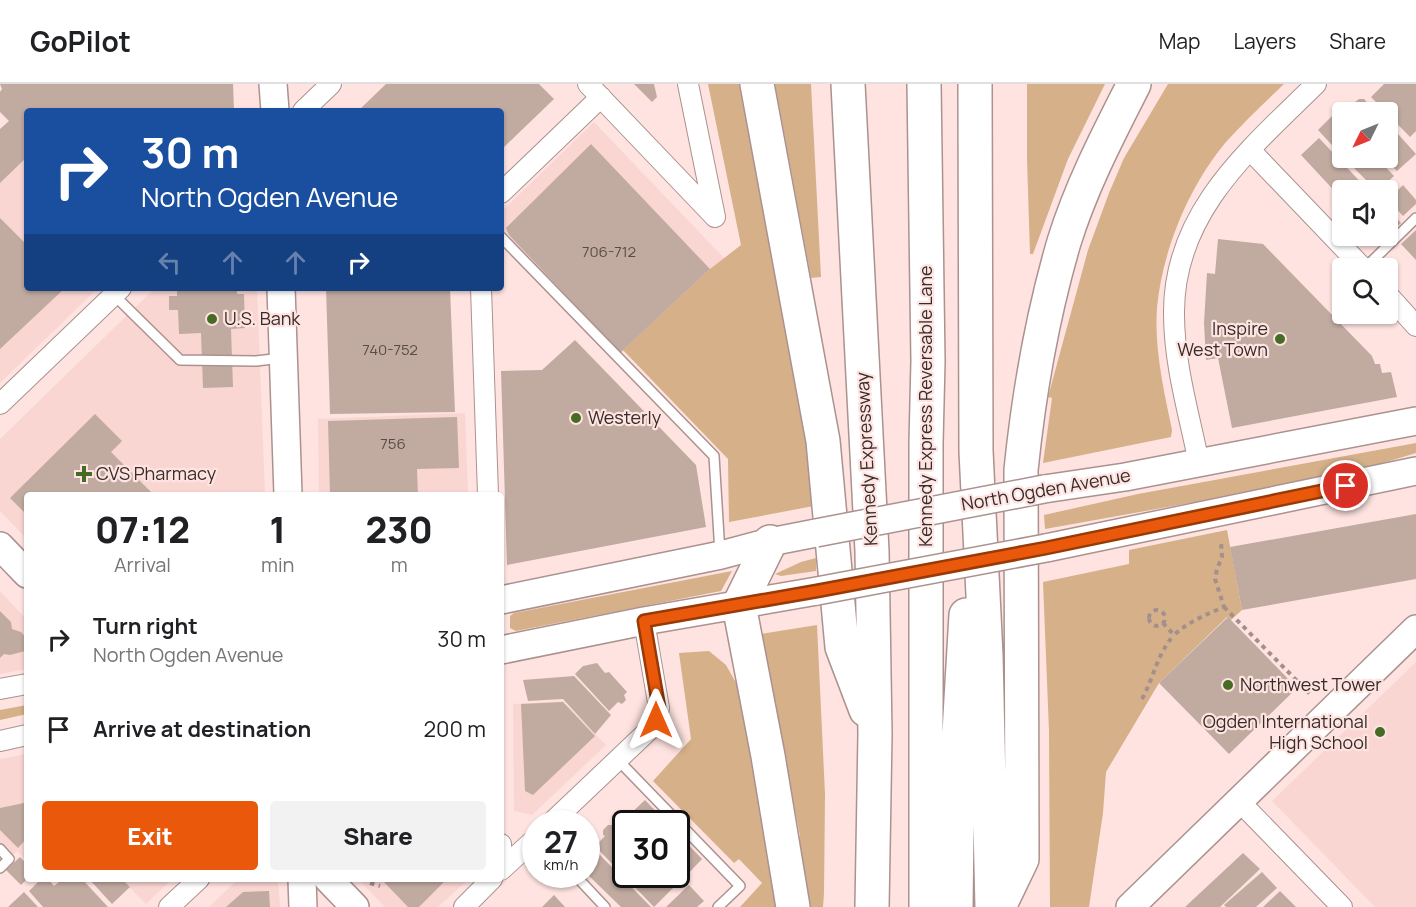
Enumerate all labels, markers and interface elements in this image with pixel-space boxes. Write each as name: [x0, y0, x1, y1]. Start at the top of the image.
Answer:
text: GoPilot: [30, 22, 131, 60]
text: Map: [1159, 27, 1200, 55]
text: Layers: [1233, 27, 1296, 55]
text: Share: [1329, 27, 1386, 55]
north arrow: [1332, 102, 1398, 168]
map controls: [1332, 102, 1398, 324]
text: 30 m: [141, 123, 239, 181]
icon: right: [42, 132, 120, 210]
text: North Ogden Avenue: [141, 178, 398, 215]
button: sound: [1332, 180, 1398, 246]
house number: 706-712: [582, 241, 636, 262]
icon: left: [153, 246, 186, 279]
icon: ahead: [216, 246, 249, 279]
icon: ahead: [279, 246, 312, 279]
icon: right: [342, 246, 375, 279]
button: search: [1332, 258, 1398, 324]
street label: Kennedy Express Reversable Lane: [913, 265, 937, 547]
place label: U.S. Bank: [224, 306, 301, 330]
marker: U.S. Bank: [205, 312, 219, 326]
place label: Inspire West Town: [1177, 316, 1268, 361]
marker: Inspire West Town: [1273, 332, 1287, 346]
house number: 740-752: [362, 339, 418, 360]
street label: Kennedy Expressway: [849, 371, 883, 546]
place label: Westerly: [588, 405, 662, 429]
marker: Westerly: [569, 411, 583, 425]
house number: 756: [380, 433, 406, 454]
pin: [1320, 460, 1371, 511]
place label: CVS Pharmacy: [96, 461, 217, 485]
street label: North Ogden Avenue: [959, 462, 1132, 516]
marker: CVS Pharmacy: [77, 467, 91, 481]
icon: arrive: [1329, 469, 1362, 502]
text: 07:12: [95, 505, 190, 554]
text: 1: [270, 505, 286, 554]
text: 230: [366, 505, 433, 554]
text: Arrival: [114, 551, 171, 578]
text: min: [261, 551, 295, 578]
text: m: [391, 551, 408, 578]
text: Turn right: [93, 611, 198, 641]
icon: right: [42, 623, 75, 656]
text: 30 m: [437, 624, 486, 654]
text: North Ogden Avenue: [93, 641, 284, 668]
place label: Northwest Tower: [1240, 672, 1382, 696]
marker: Northwest Tower: [1221, 678, 1235, 692]
position arrow: [624, 688, 688, 752]
place label: Ogden International High School: [1203, 709, 1368, 754]
icon: arrive: [42, 713, 75, 746]
text: Arrive at destination: [93, 714, 311, 744]
text: 200 m: [424, 714, 486, 744]
marker: Ogden International High School: [1373, 725, 1387, 739]
button: Exit: [42, 801, 258, 870]
button: Share: [270, 801, 486, 870]
speed limit sign: 30: [612, 810, 690, 888]
text: 27: [544, 821, 578, 862]
text: km/h: [544, 854, 578, 875]

